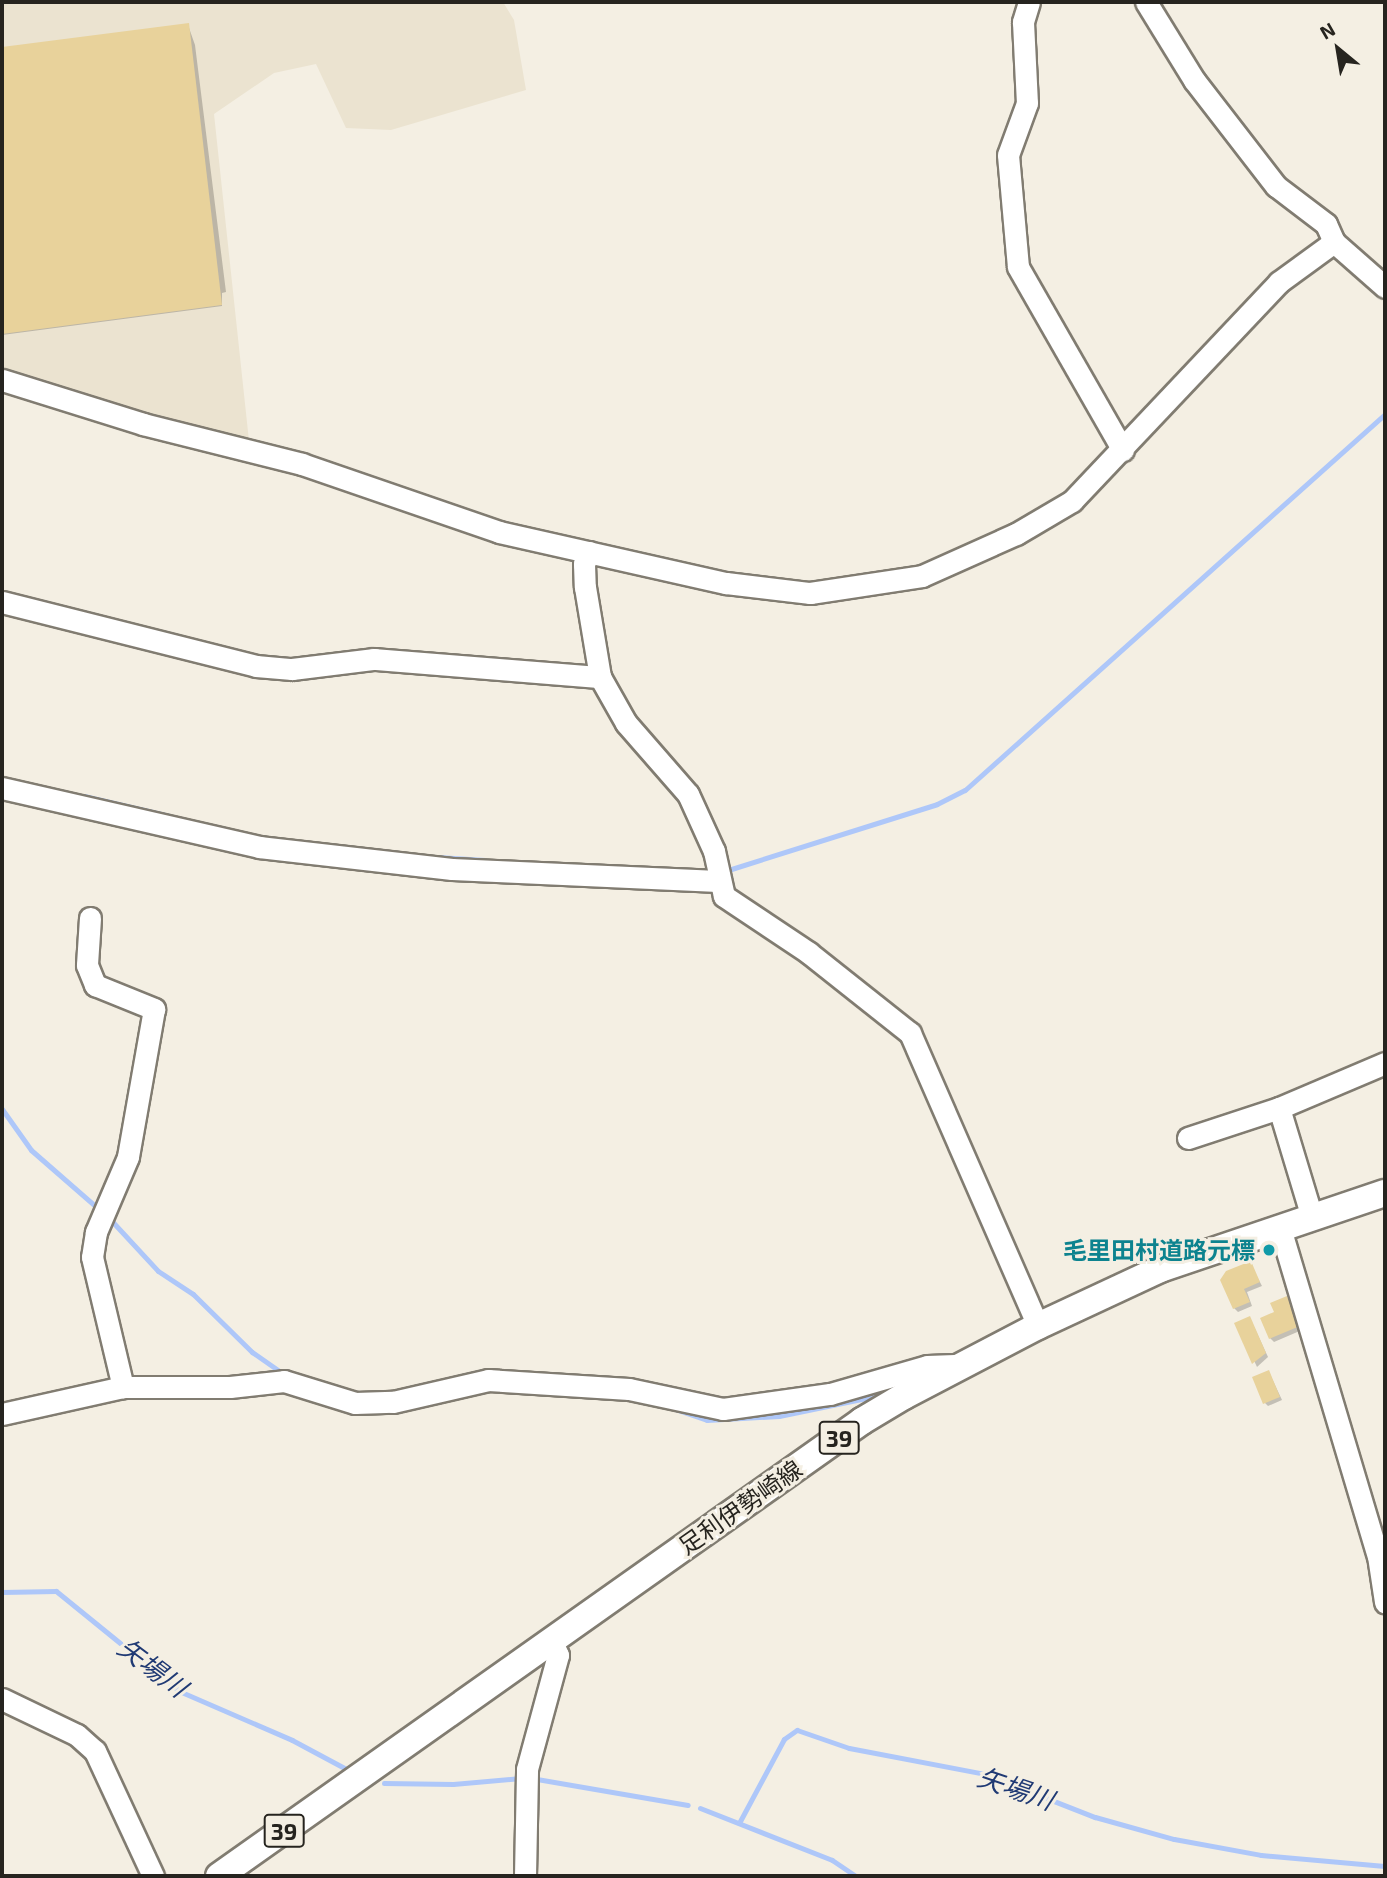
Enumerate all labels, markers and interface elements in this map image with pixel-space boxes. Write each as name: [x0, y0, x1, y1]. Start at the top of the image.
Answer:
north arrow: [1303, 14, 1373, 84]
text: N: [1316, 17, 1339, 44]
place label: 毛里田村道路元標: [1063, 1236, 1255, 1264]
marker: 毛里田村道路元標: [1261, 1242, 1277, 1258]
road number: 39: [818, 1418, 860, 1457]
street label: 足利伊勢崎線: [673, 1454, 807, 1560]
water label: 矢場川: [112, 1631, 194, 1703]
water label: 矢場川: [974, 1761, 1058, 1815]
road number: 39: [263, 1812, 305, 1850]

